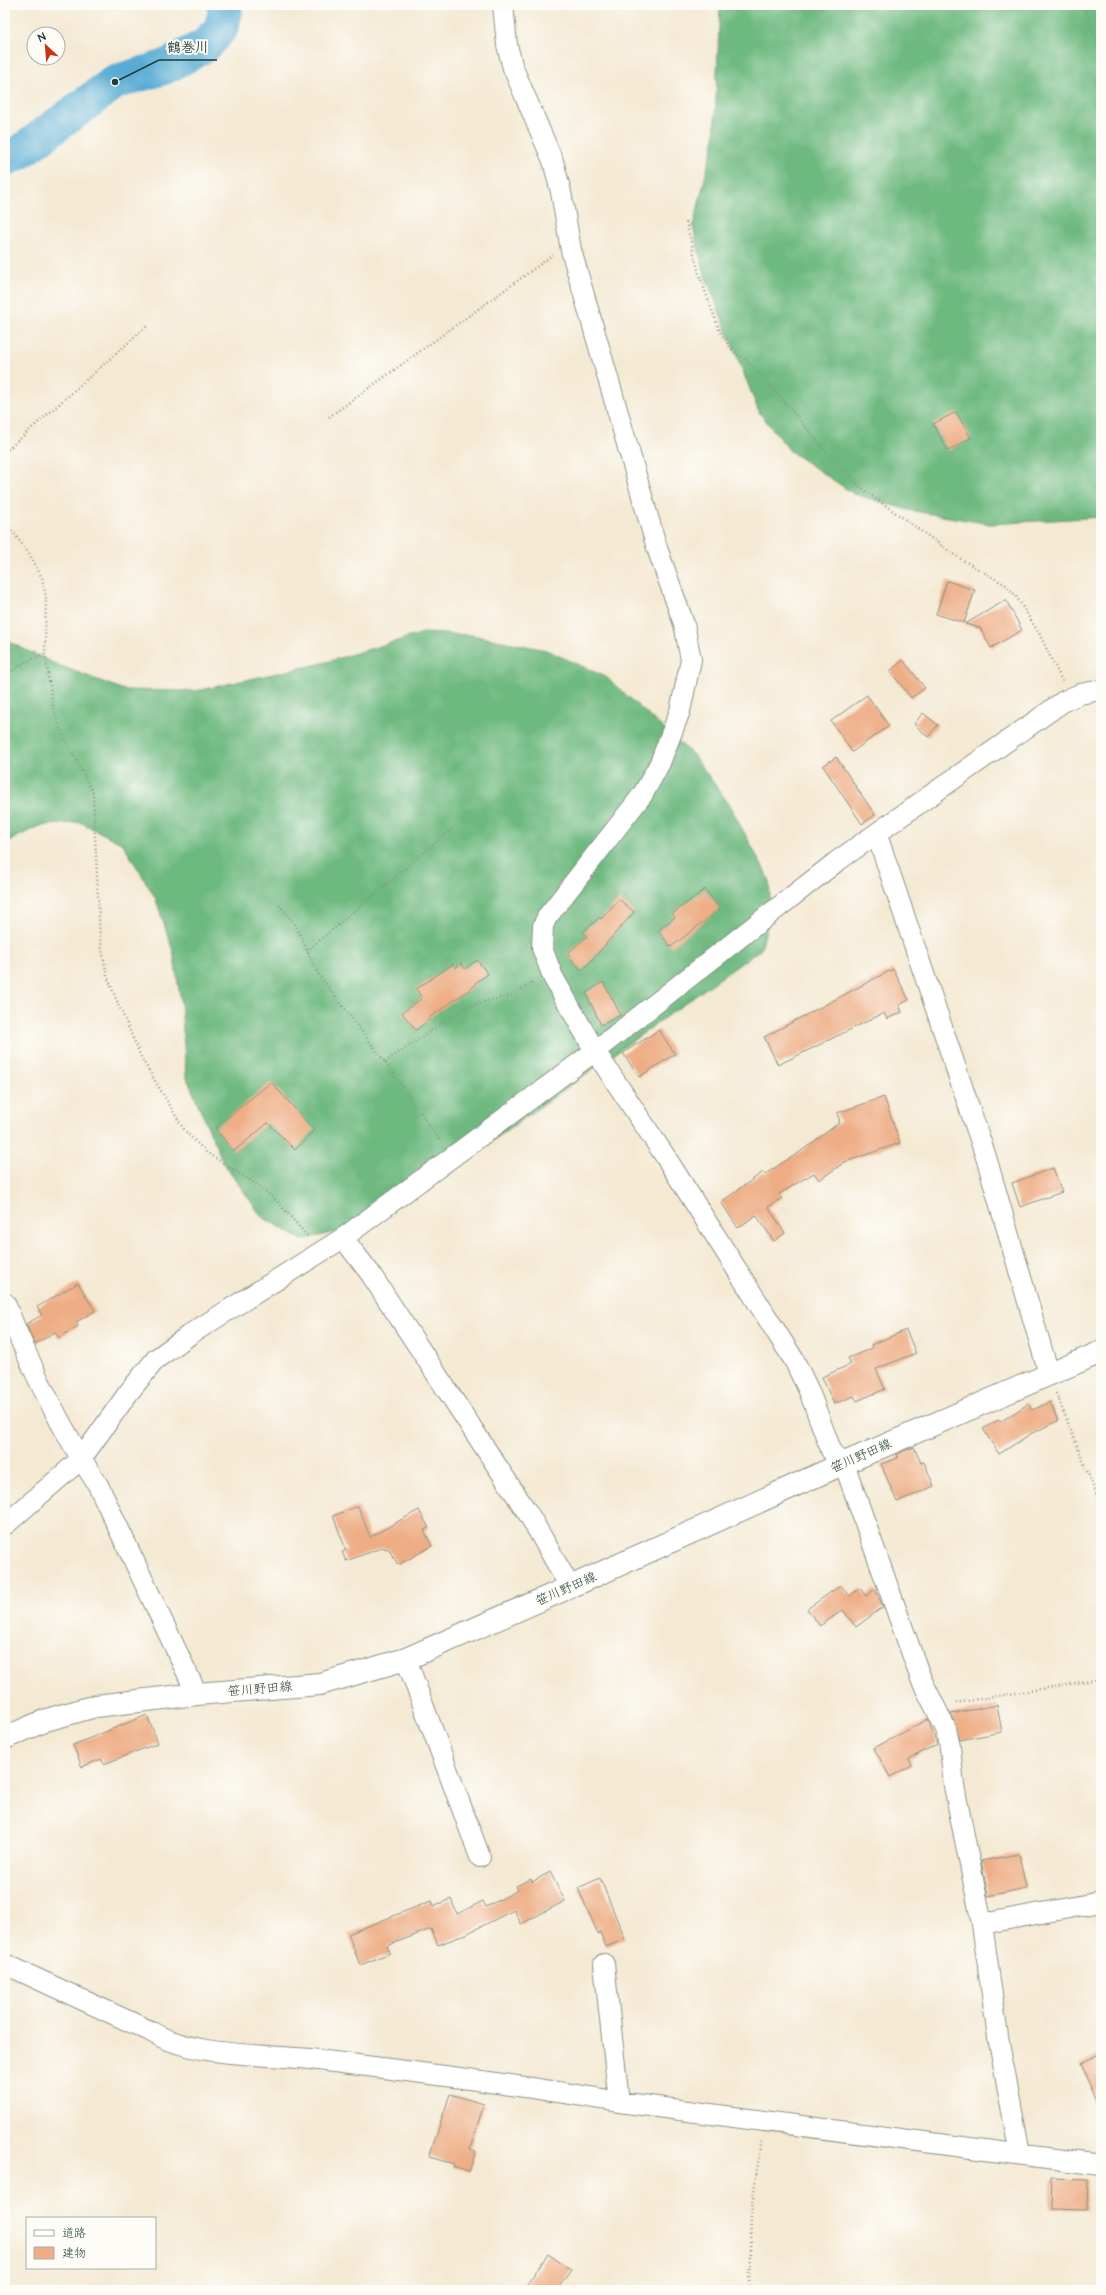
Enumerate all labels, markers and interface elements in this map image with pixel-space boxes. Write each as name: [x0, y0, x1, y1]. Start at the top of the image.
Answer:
north arrow: [26, 26, 66, 66]
text: N: [35, 29, 48, 46]
callout: 鶴巻川: [159, 34, 217, 60]
text: 鶴巻川: [167, 38, 209, 58]
street label: 笹川野田線: [828, 1434, 895, 1477]
street label: 笹川野田線: [533, 1567, 600, 1610]
street label: 笹川野田線: [227, 1677, 294, 1701]
legend: [26, 2217, 156, 2269]
text: 道路: [62, 2225, 86, 2242]
text: 建物: [62, 2245, 86, 2262]

